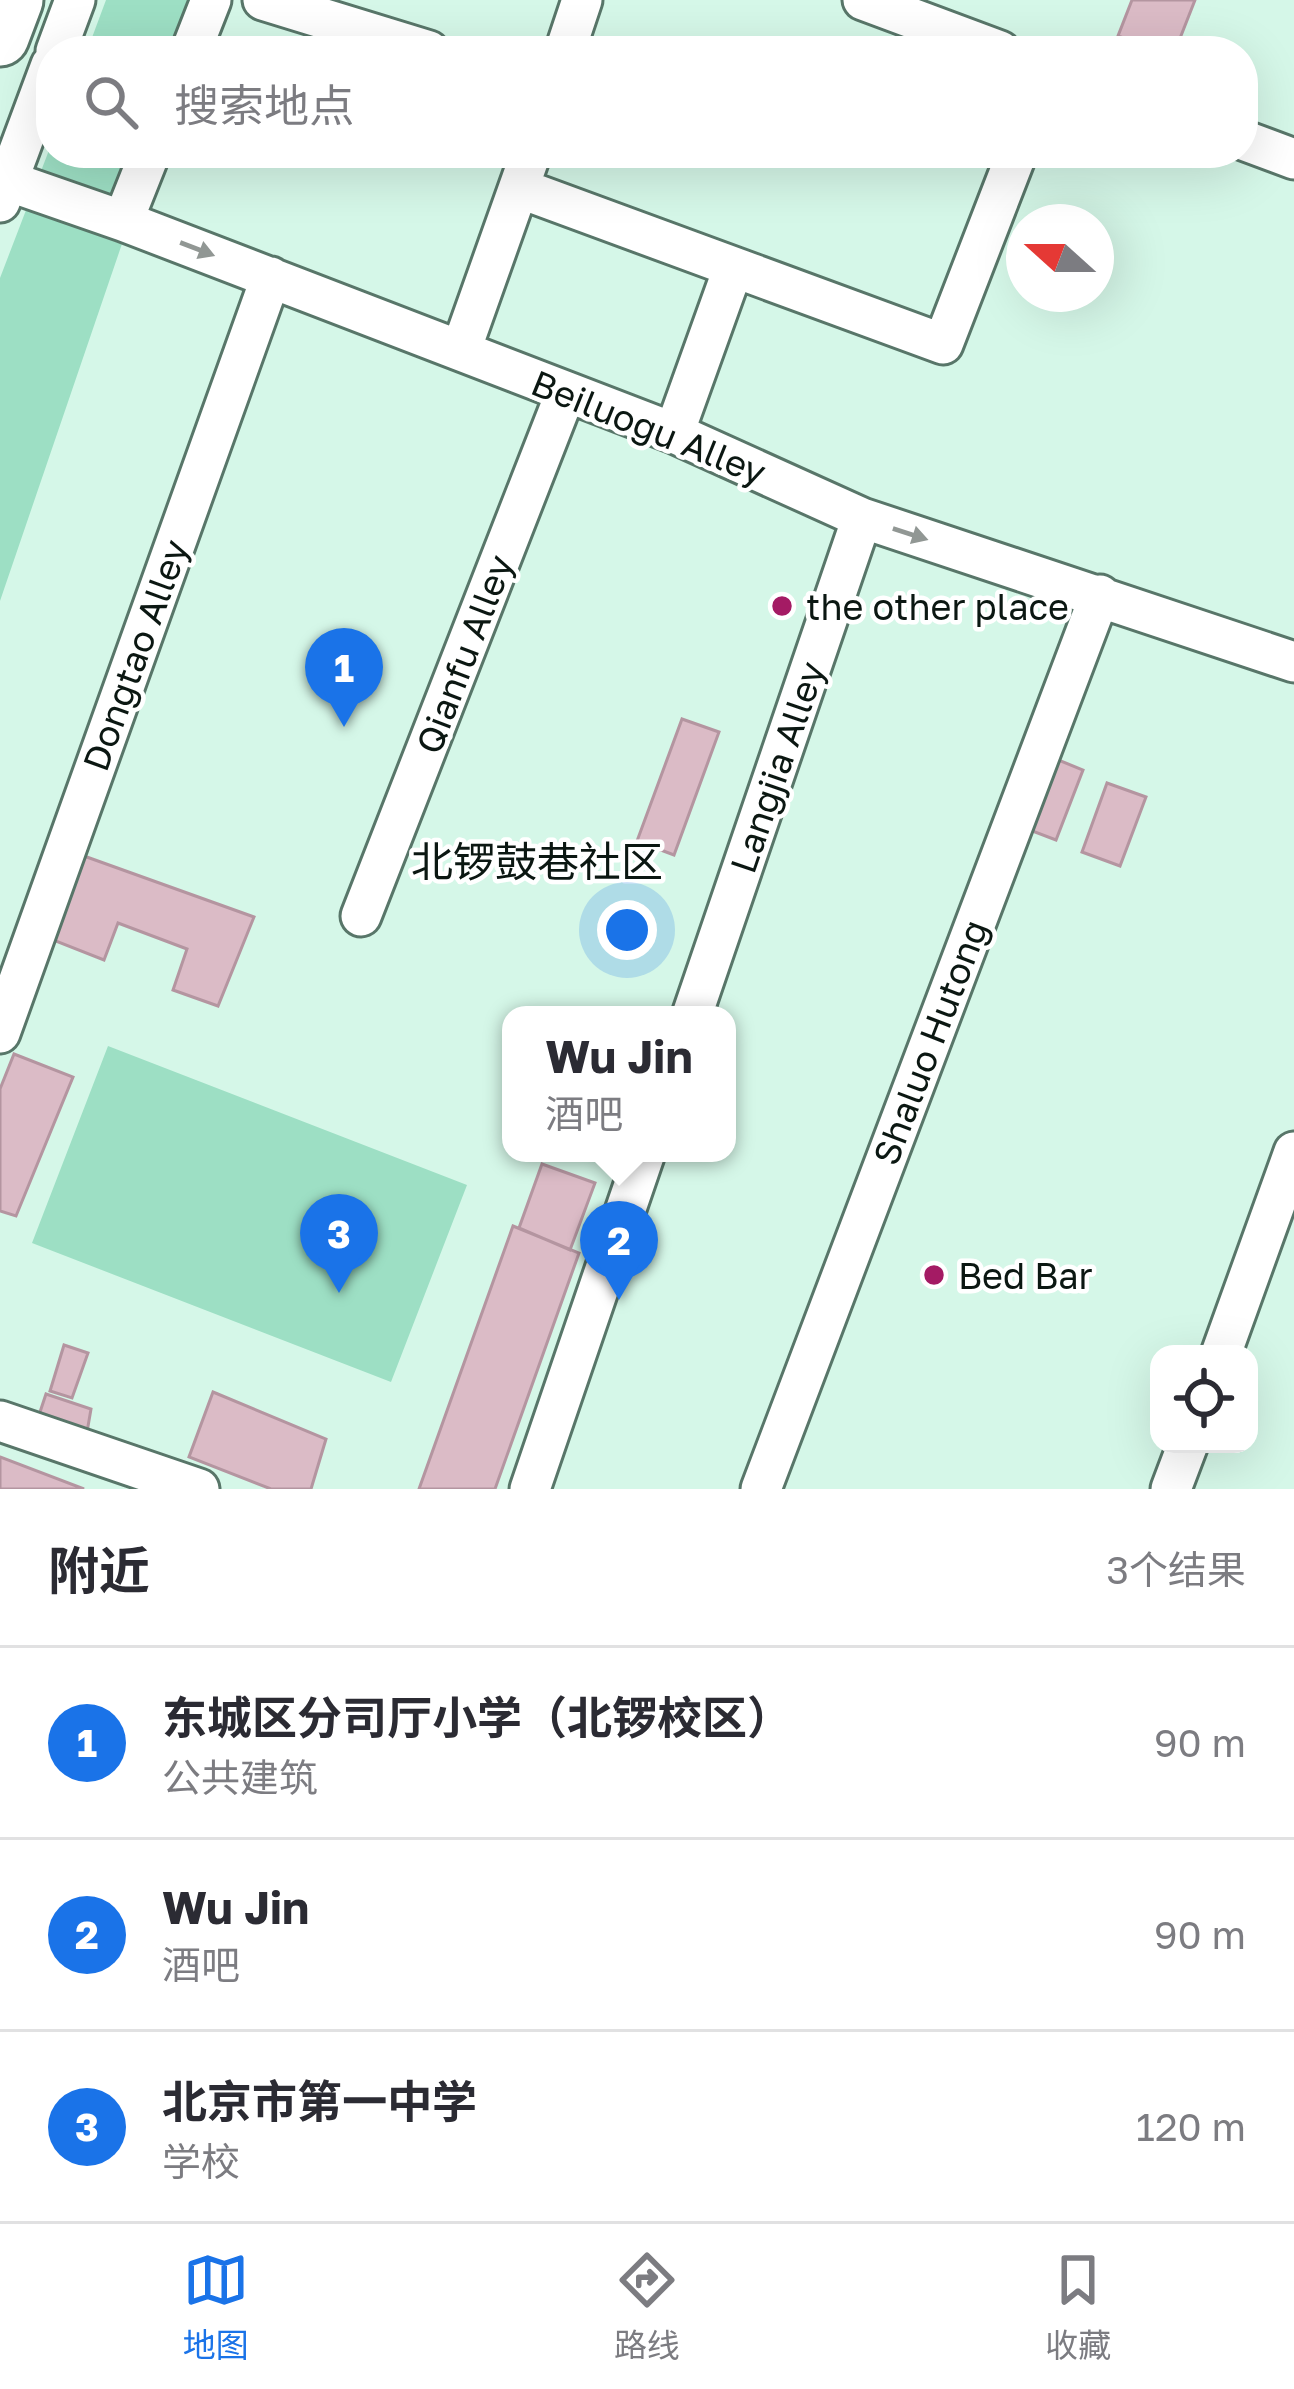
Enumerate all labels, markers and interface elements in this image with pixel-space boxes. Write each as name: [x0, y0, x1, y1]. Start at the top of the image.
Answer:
search box: [36, 36, 1258, 168]
icon: search: [78, 69, 144, 135]
text: 搜索地点: [174, 78, 354, 132]
north arrow: [1006, 204, 1114, 312]
one-way arrow: [180, 241, 216, 260]
street label: Beiluogu Alley: [526, 360, 772, 494]
one-way arrow: [892, 525, 929, 544]
street label: Dongtao Alley: [73, 534, 197, 776]
street label: Qianfu Alley: [406, 549, 522, 759]
place label: the other place: [806, 585, 1069, 628]
marker: the other place: [769, 593, 795, 619]
pin: 1: [305, 628, 383, 727]
street label: Langjia Alley: [721, 656, 833, 878]
district label: 北锣鼓巷社区: [411, 836, 663, 886]
your location: [597, 900, 657, 960]
street label: Shaluo Hutong: [864, 913, 996, 1171]
popup: [502, 1006, 736, 1162]
text: Wu Jin: [545, 1029, 693, 1083]
text: 酒吧: [545, 1090, 623, 1137]
pin: 3: [300, 1194, 378, 1293]
pin: 2: [580, 1201, 658, 1300]
place label: Bed Bar: [958, 1254, 1093, 1297]
marker: Bed Bar: [921, 1262, 947, 1288]
map controls: [1150, 1345, 1258, 1453]
button: locate: [1150, 1345, 1258, 1453]
text: 附近: [48, 1539, 150, 1600]
text: 3个结果: [1106, 1546, 1246, 1593]
text: 东城区分司厅小学（北锣校区）: [162, 1690, 792, 1744]
text: 1: [77, 1719, 97, 1766]
text: 90 m: [1154, 1719, 1246, 1766]
text: 公共建筑: [162, 1754, 318, 1801]
text: Wu Jin: [162, 1880, 309, 1934]
text: 2: [75, 1911, 99, 1958]
text: 90 m: [1154, 1911, 1246, 1958]
text: 酒吧: [162, 1941, 240, 1988]
text: 北京市第一中学: [162, 2074, 477, 2128]
text: 3: [75, 2103, 99, 2150]
text: 120 m: [1136, 2103, 1246, 2150]
text: 学校: [162, 2138, 240, 2185]
tab: 地图: [183, 2247, 249, 2367]
tab: 路线: [614, 2247, 680, 2367]
tab: 收藏: [1045, 2247, 1111, 2367]

